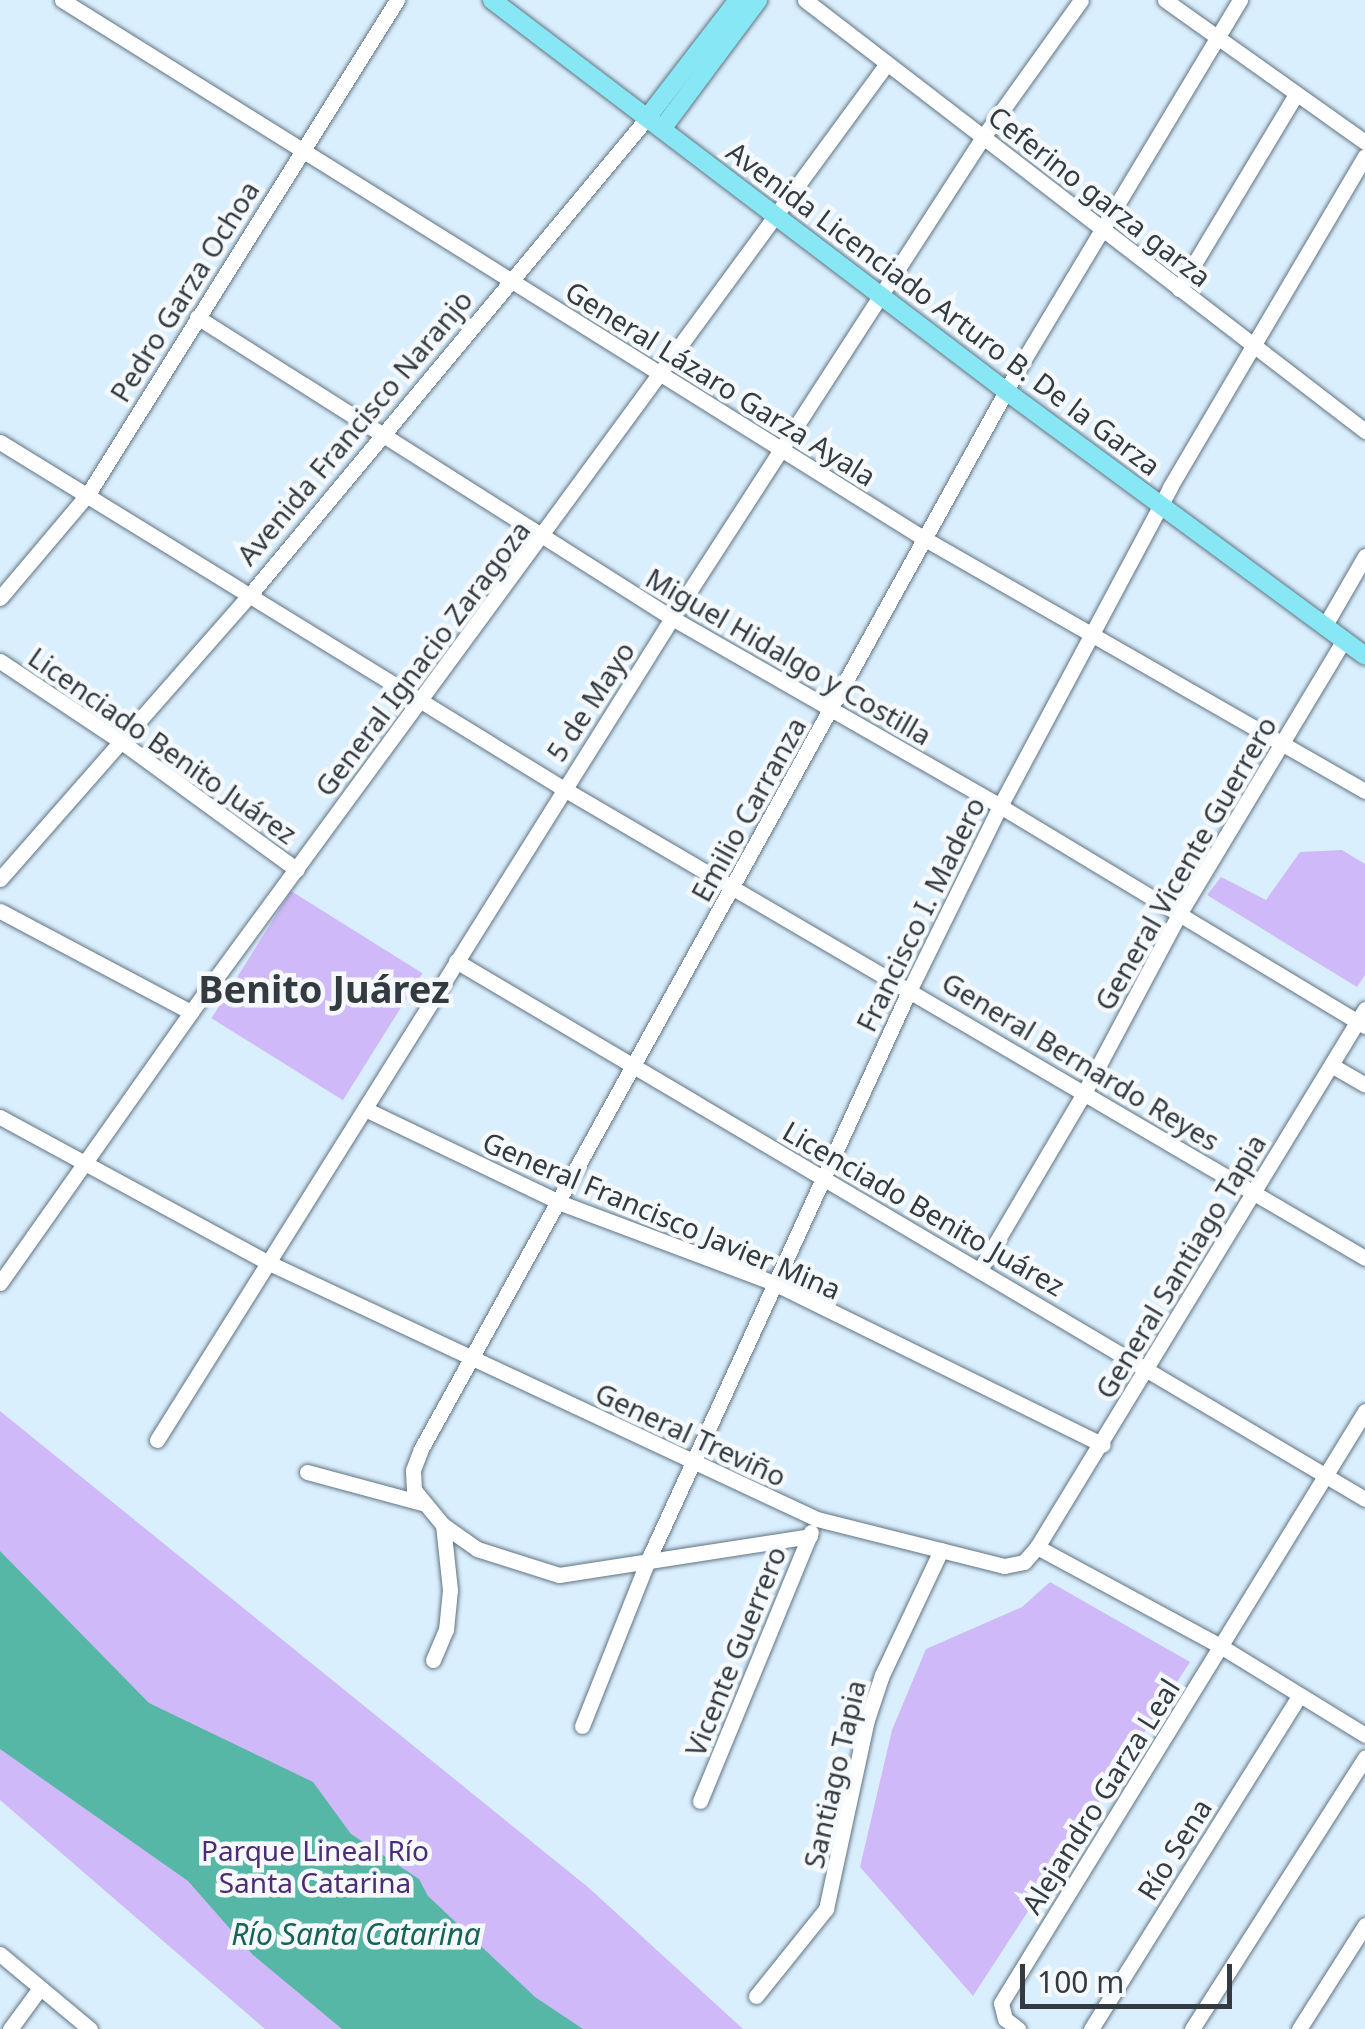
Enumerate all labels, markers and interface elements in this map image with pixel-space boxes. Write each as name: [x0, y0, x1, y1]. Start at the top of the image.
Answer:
street label: Ceferino garza garza: [982, 99, 1218, 293]
street label: Avenida Licenciado Arturo B. De la Garza: [721, 134, 1167, 482]
street label: Pedro Garza Ochoa: [102, 174, 266, 408]
street label: General Lázaro Garza Ayala: [560, 273, 882, 493]
street label: Avenida Francisco Naranjo: [229, 283, 479, 571]
street label: General Ignacio Zaragoza: [307, 514, 537, 802]
street label: Miguel Hidalgo y Costilla: [640, 560, 938, 752]
street label: 5 de Mayo: [539, 635, 641, 767]
street label: Licenciado Benito Juárez: [23, 640, 303, 850]
street label: General Vicente Guerrero: [1087, 710, 1283, 1016]
street label: Emilio Carranza: [683, 711, 813, 907]
street label: Francisco I. Madero: [849, 791, 991, 1037]
street label: General Bernardo Reyes: [936, 965, 1226, 1157]
district label: Benito Juárez: [198, 966, 450, 1012]
street label: Licenciado Benito Juárez: [777, 1114, 1071, 1302]
street label: General Francisco Javier Mina: [478, 1124, 846, 1306]
street label: General Santiago Tapia: [1088, 1128, 1272, 1404]
street label: General Treviño: [590, 1375, 792, 1493]
street label: Vicente Guerrero: [678, 1541, 792, 1761]
street label: Alejandro Garza Leal: [1014, 1672, 1186, 1920]
street label: Santiago Tapia: [796, 1677, 872, 1871]
street label: Río Sena: [1130, 1792, 1218, 1906]
park label: Parque Lineal Río Santa Catarina: [201, 1833, 429, 1899]
water label: Río Santa Catarina: [231, 1916, 481, 1952]
scale bar: [1025, 1944, 1238, 2006]
text: 100 m: [1037, 1961, 1124, 2002]

